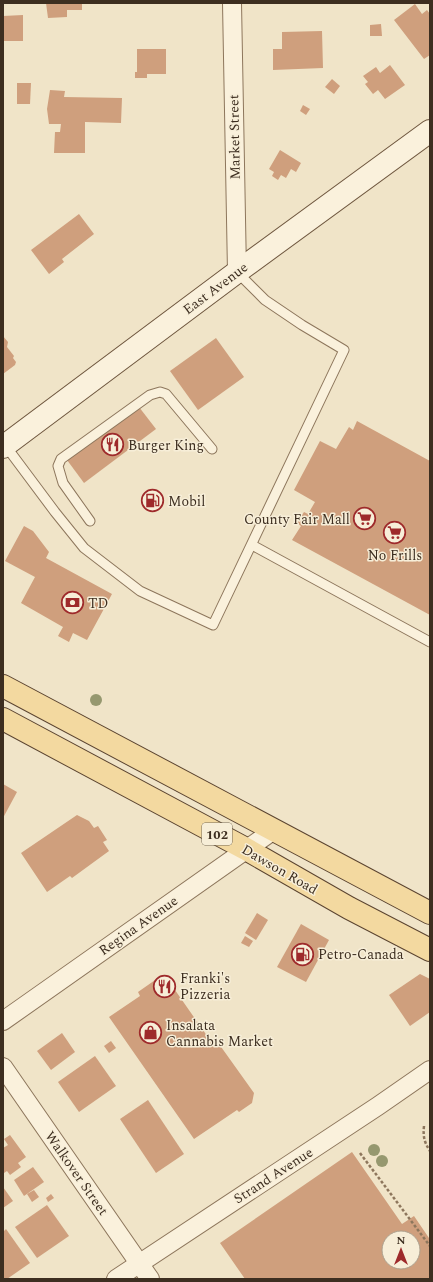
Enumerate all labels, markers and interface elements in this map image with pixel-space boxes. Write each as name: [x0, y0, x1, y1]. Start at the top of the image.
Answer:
street label: Market Street: [223, 94, 246, 180]
street label: East Avenue: [178, 257, 252, 320]
restaurant icon: Burger King: [99, 432, 125, 458]
place label: Burger King: [128, 435, 204, 456]
fuel station icon: Mobil: [140, 488, 166, 514]
place label: Mobil: [168, 491, 205, 512]
supermarket icon: County Fair Mall: [352, 506, 378, 532]
place label: County Fair Mall: [244, 509, 350, 530]
supermarket icon: No Frills: [382, 520, 408, 546]
place label: No Frills: [368, 545, 422, 566]
bank icon: TD: [59, 590, 85, 616]
place label: TD: [88, 593, 108, 614]
road number: 102: [202, 823, 232, 845]
street label: Dawson Road: [238, 839, 322, 900]
street label: Regina Avenue: [94, 890, 182, 961]
fuel station icon: Petro-Canada: [290, 941, 316, 967]
place label: Petro-Canada: [318, 944, 404, 965]
place label: Franki's Pizzeria: [180, 968, 230, 1005]
restaurant icon: Franki's Pizzeria: [151, 973, 177, 999]
place label: Insalata Cannabis Market: [166, 1015, 273, 1052]
shop icon: Insalata Cannabis Market: [138, 1020, 164, 1046]
street label: Walkover Street: [40, 1127, 114, 1220]
street label: Strand Avenue: [229, 1142, 317, 1209]
north arrow: [381, 1230, 421, 1270]
text: N: [397, 1232, 406, 1249]

